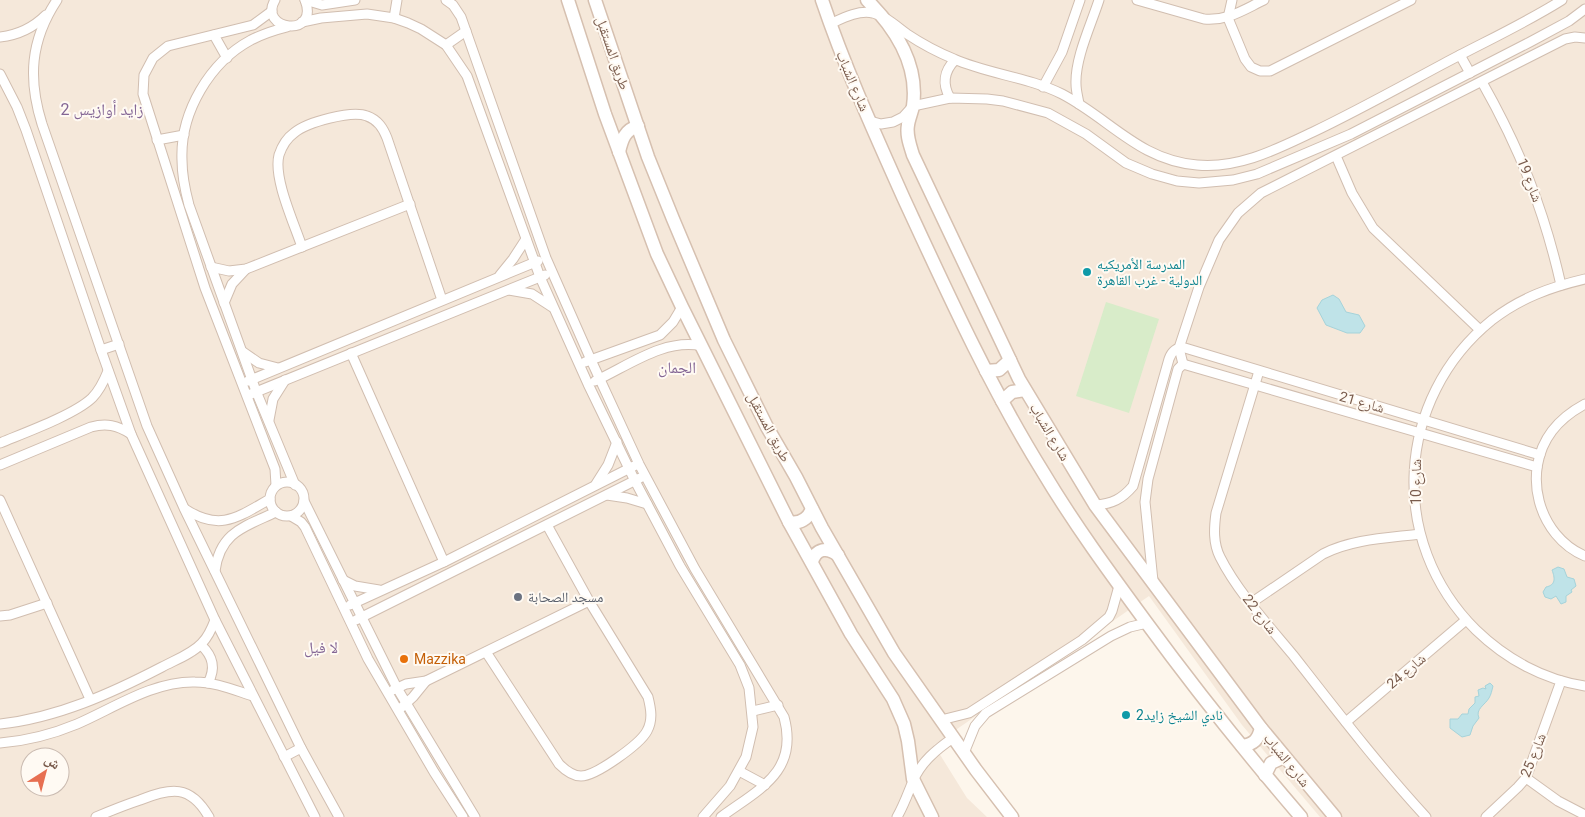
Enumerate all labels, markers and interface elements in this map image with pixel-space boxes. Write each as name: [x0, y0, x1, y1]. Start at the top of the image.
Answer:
street label: طريق المستقبل: [591, 14, 633, 92]
street label: شارع الشباب: [831, 48, 873, 114]
district label: زايد أوازيس 2: [60, 100, 144, 120]
street label: شارع 19: [1512, 156, 1546, 205]
place label: المدرسة الأمريكيه الدولية - غرب القاهرة: [1097, 256, 1202, 289]
marker: المدرسة الأمريكيه الدولية - غرب القاهرة: [1081, 266, 1093, 278]
district label: الجمان: [658, 358, 696, 378]
street label: شارع 21: [1337, 388, 1386, 418]
street label: طريق المستقبل: [742, 390, 794, 465]
street label: شارع الشباب: [1025, 400, 1073, 465]
street label: شارع 10: [1408, 459, 1426, 505]
place label: مسجد الصحابة: [528, 589, 603, 605]
marker: مسجد الصحابة: [512, 591, 524, 603]
street label: شارع 22: [1238, 591, 1280, 638]
district label: لا فيل: [304, 638, 338, 658]
street label: شارع 24: [1383, 650, 1430, 693]
place label: Mazzika: [414, 651, 466, 667]
marker: Mazzika: [398, 653, 410, 665]
place label: نادي الشيخ زايد2: [1136, 707, 1223, 727]
marker: نادي الشيخ زايد2: [1120, 709, 1132, 721]
street label: شارع الشباب: [1259, 730, 1313, 791]
street label: شارع 25: [1517, 731, 1551, 780]
north arrow: [20, 747, 70, 797]
text: ش: [41, 751, 63, 773]

